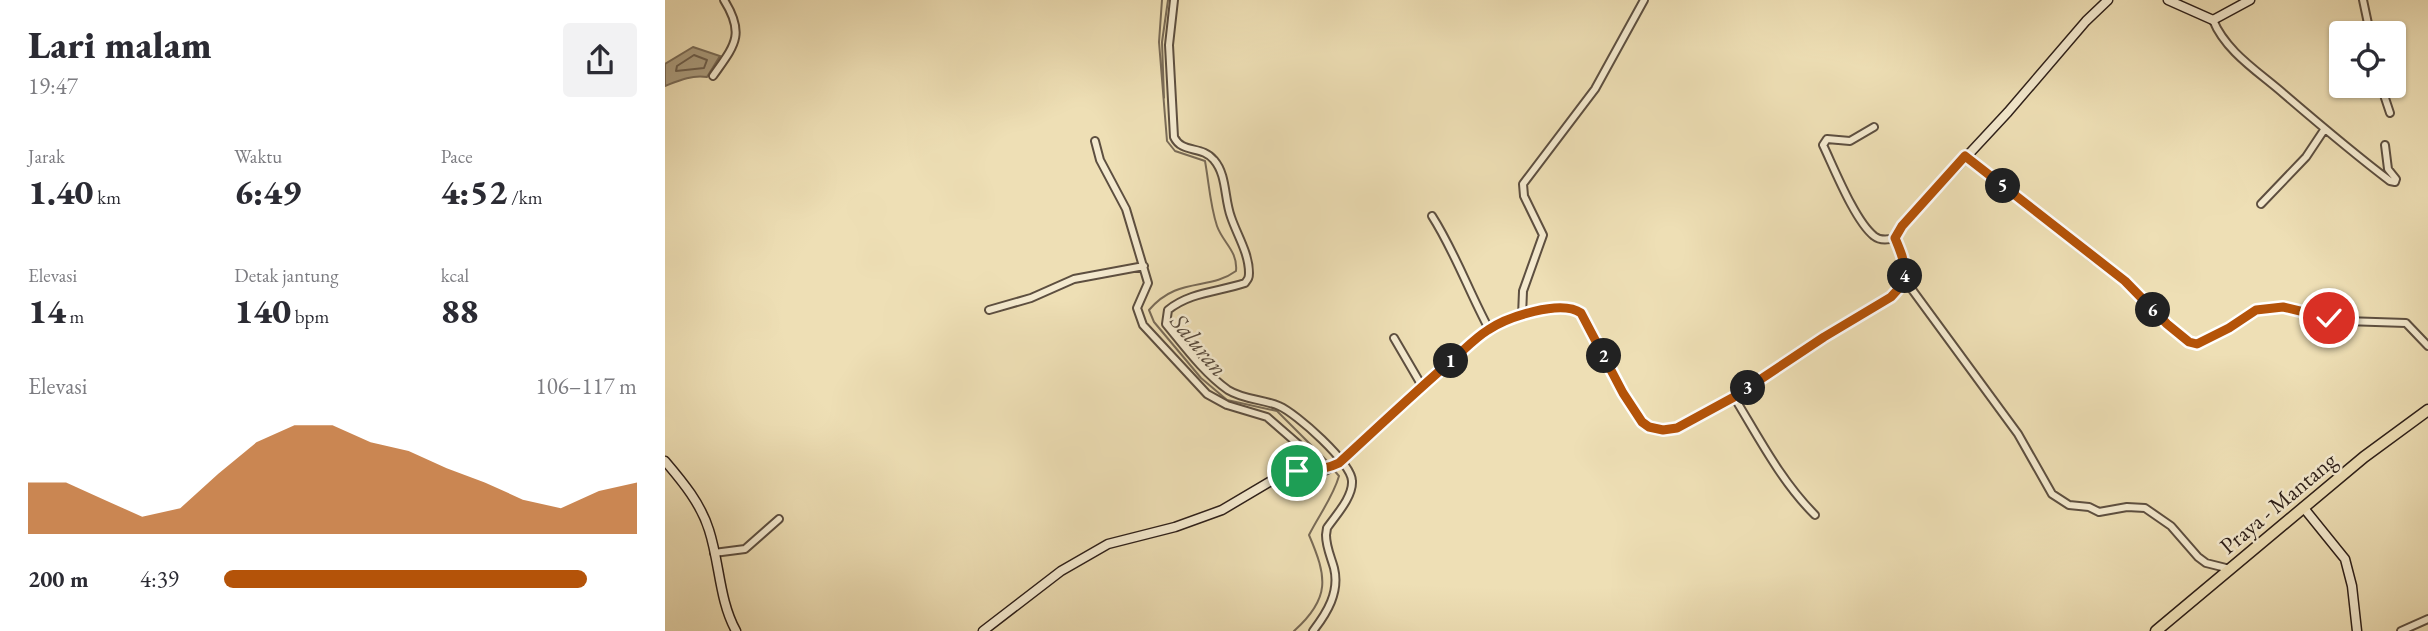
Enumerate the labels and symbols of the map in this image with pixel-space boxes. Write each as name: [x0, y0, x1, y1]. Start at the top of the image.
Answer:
pin: 5: [1985, 168, 2021, 204]
pin: 4: [1887, 258, 1923, 294]
pin: [2299, 288, 2359, 348]
pin: 6: [2135, 292, 2171, 328]
water label: Saluran: [1163, 306, 1235, 383]
pin: 2: [1587, 338, 1621, 374]
pin: 1: [1433, 344, 1469, 378]
pin: 3: [1731, 370, 1765, 406]
pin: [1267, 441, 1327, 501]
street label: Praya - Mantang: [2213, 445, 2344, 561]

